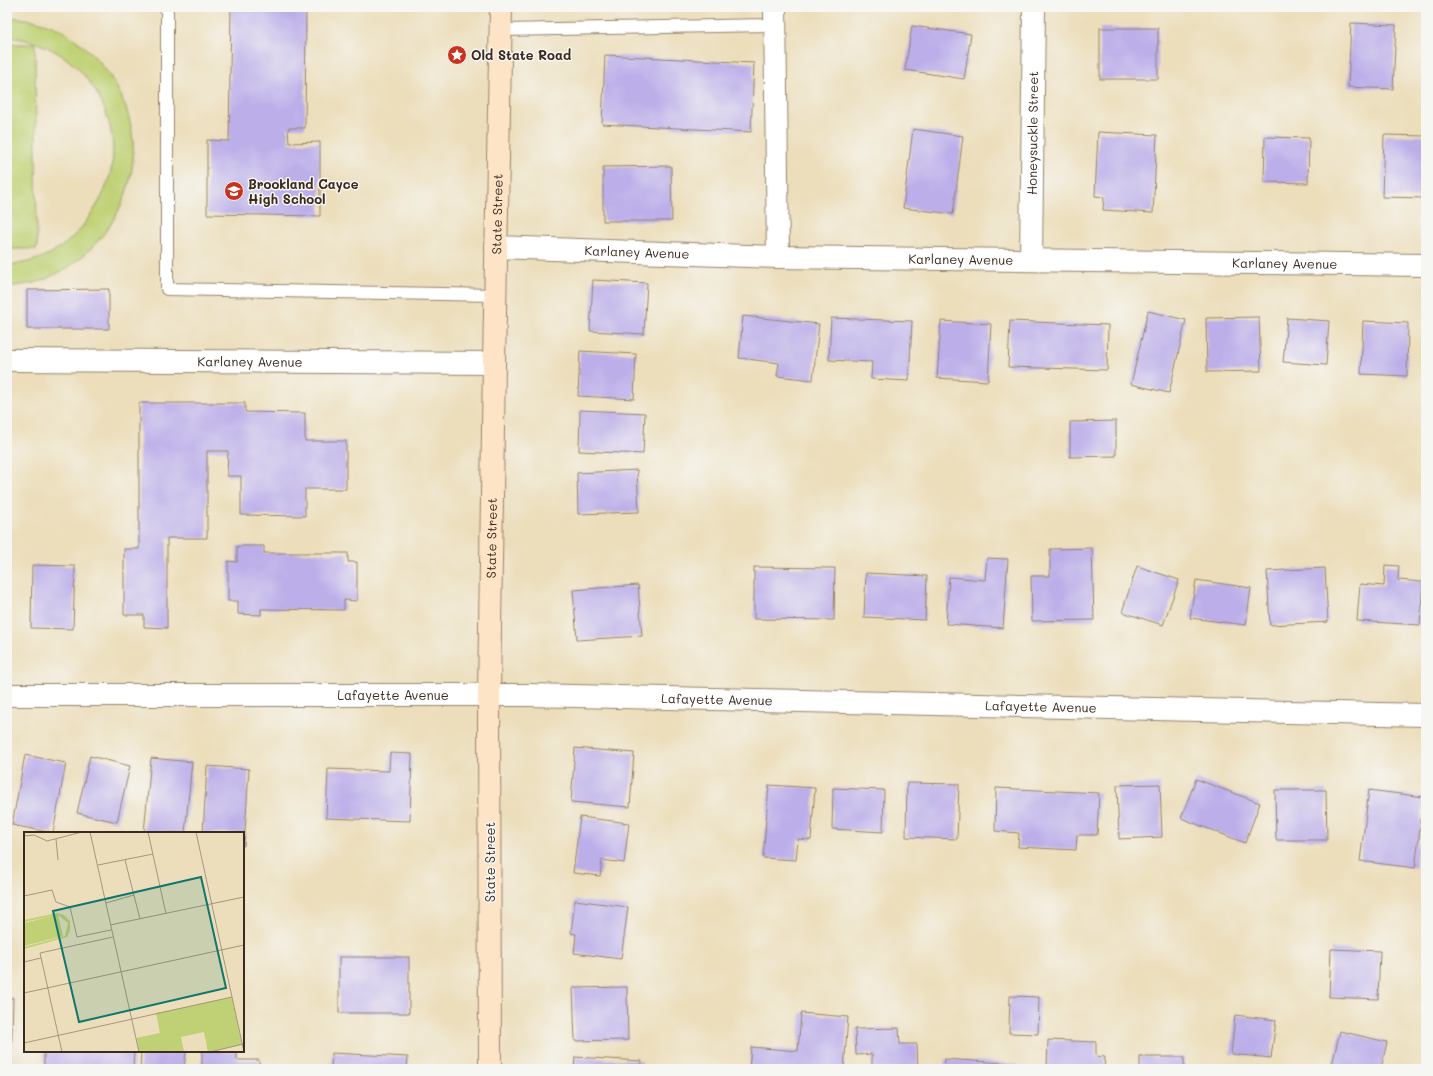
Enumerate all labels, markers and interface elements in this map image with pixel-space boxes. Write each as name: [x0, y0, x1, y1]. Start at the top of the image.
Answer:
place icon: Old State Road: [446, 44, 468, 66]
place label: Old State Road: [471, 46, 571, 63]
street label: Honeysuckle Street: [1023, 71, 1041, 195]
street label: State Street: [487, 173, 506, 255]
place label: Brookland Cayce High School: [248, 175, 359, 207]
school or university icon: Brookland Cayce High School: [223, 180, 245, 202]
street label: Karlaney Avenue: [584, 241, 690, 262]
street label: Karlaney Avenue: [908, 250, 1014, 268]
street label: Karlaney Avenue: [1232, 254, 1337, 272]
street label: Karlaney Avenue: [197, 352, 303, 370]
street label: State Street: [482, 497, 500, 578]
street label: Lafayette Avenue: [337, 686, 449, 703]
street label: Lafayette Avenue: [661, 689, 773, 708]
street label: Lafayette Avenue: [985, 696, 1097, 716]
street label: State Street: [481, 822, 498, 902]
inset map: [24, 832, 244, 1052]

